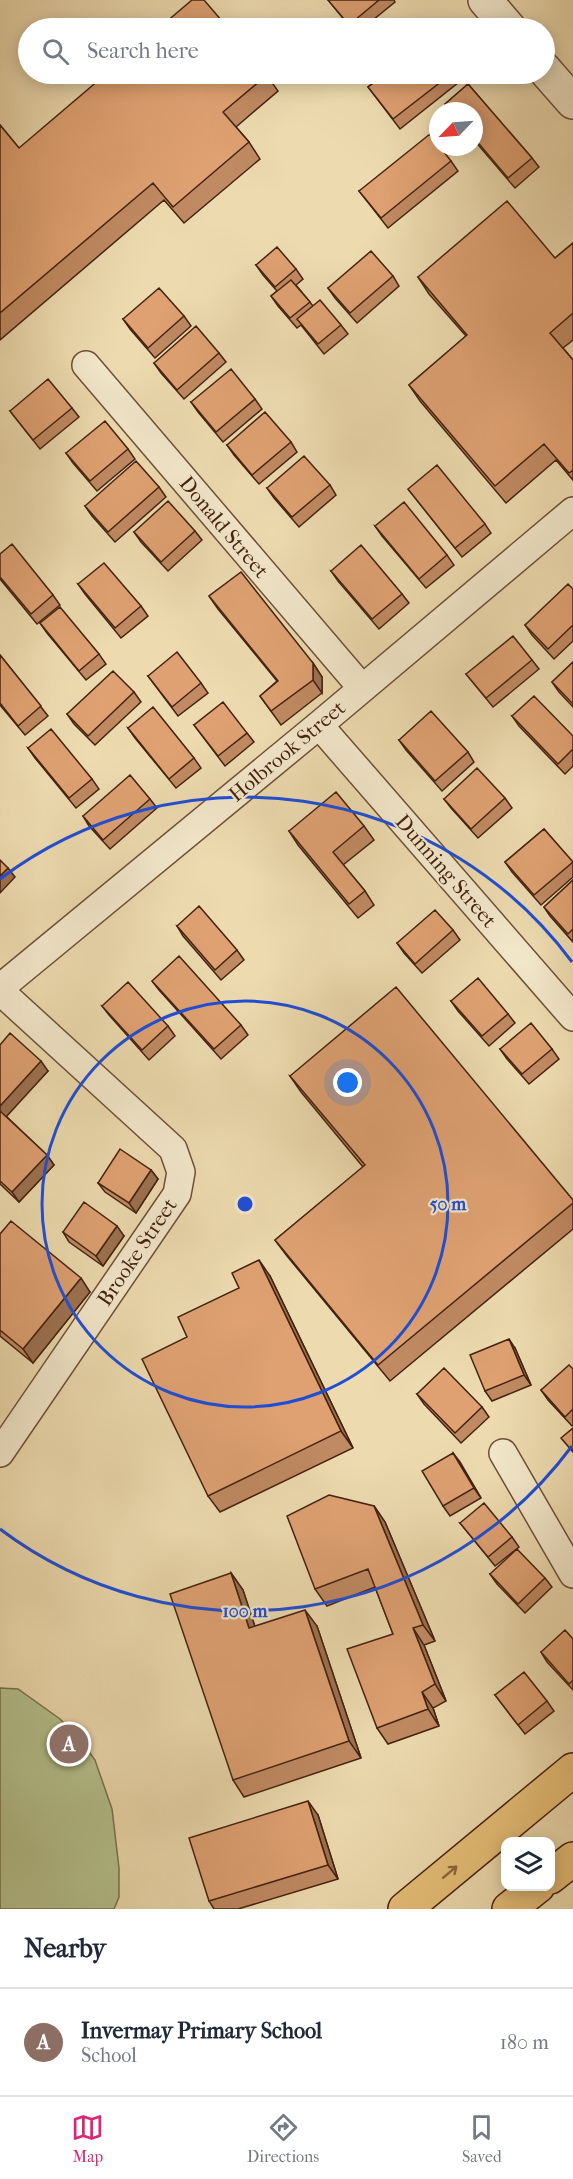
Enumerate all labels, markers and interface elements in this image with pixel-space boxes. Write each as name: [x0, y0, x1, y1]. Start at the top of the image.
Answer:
search box: [18, 18, 555, 84]
icon: search: [39, 35, 72, 68]
text: Search here: [87, 38, 199, 64]
north arrow: [429, 102, 483, 156]
street label: Donald Street: [174, 471, 274, 583]
street label: Holbrook Street: [224, 695, 350, 806]
street label: Dunning Street: [390, 810, 502, 933]
your location: [333, 1068, 362, 1097]
street label: Brooke Street: [92, 1193, 182, 1310]
centre of rings: [235, 1194, 255, 1214]
text: 50 m: [430, 1194, 467, 1215]
text: 100 m: [222, 1601, 269, 1622]
pin: A: [50, 1722, 88, 1766]
map controls: [501, 1837, 555, 1891]
button: layers: [501, 1837, 555, 1891]
one-way arrow: [442, 1865, 458, 1878]
text: Nearby: [24, 1933, 106, 1964]
text: Invermay Primary School: [81, 2018, 322, 2044]
text: A: [37, 2031, 50, 2054]
text: 180 m: [500, 2031, 549, 2054]
text: School: [81, 2044, 137, 2067]
tab: Map: [71, 2111, 104, 2166]
tab: Directions: [247, 2111, 319, 2166]
tab: Saved: [462, 2111, 502, 2166]

